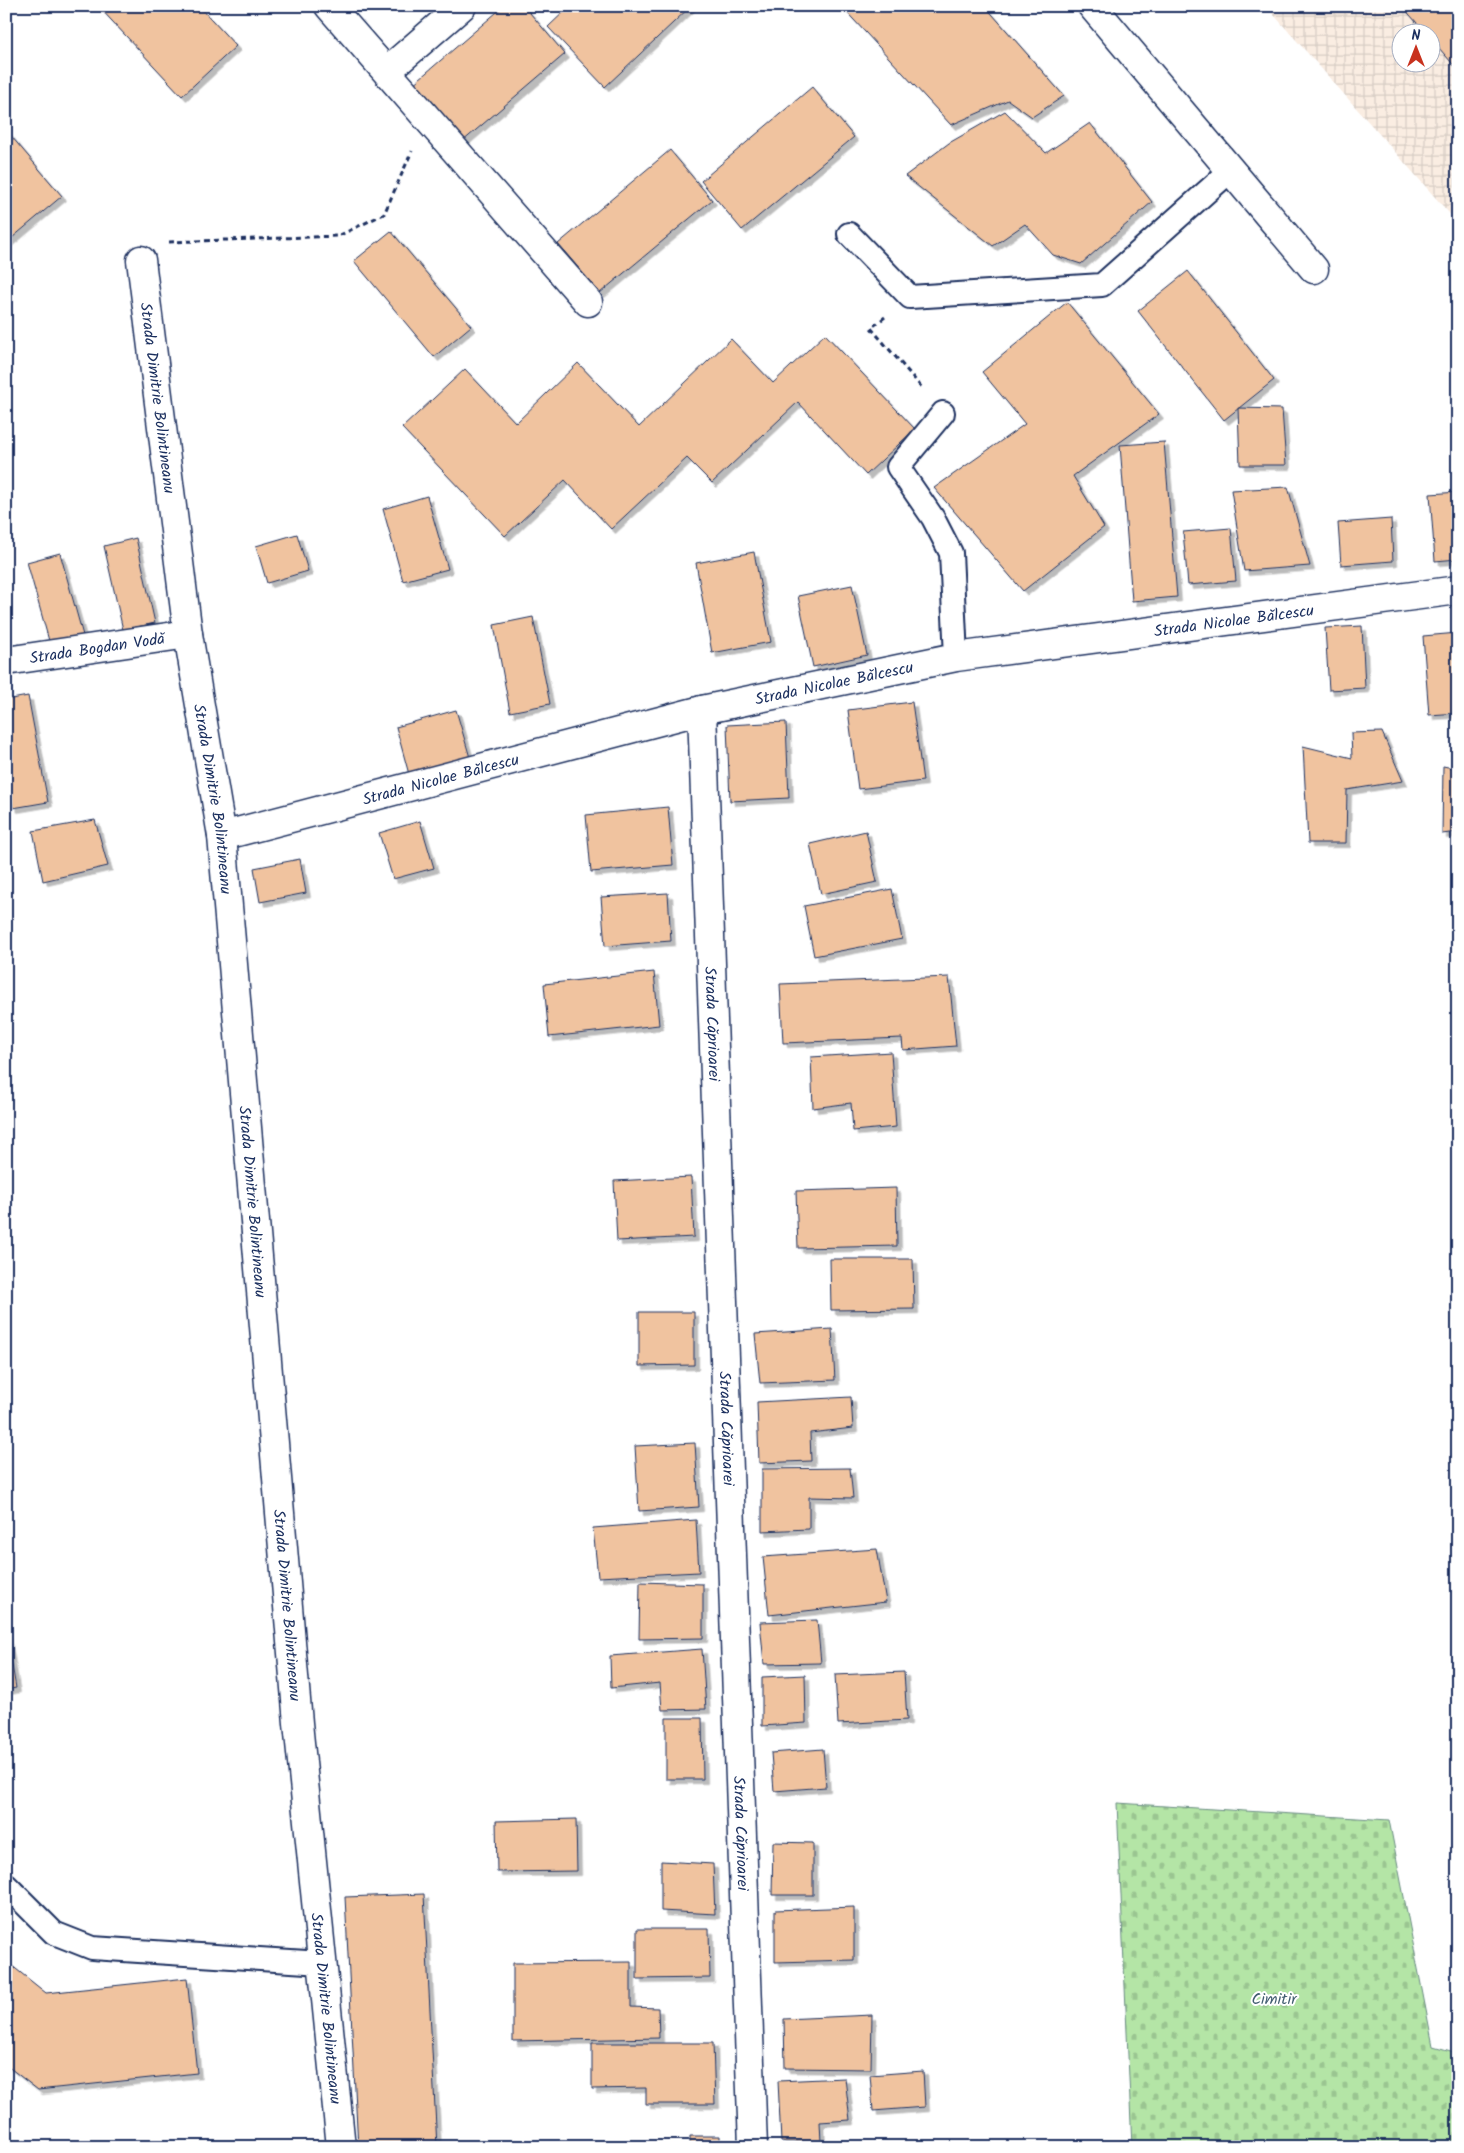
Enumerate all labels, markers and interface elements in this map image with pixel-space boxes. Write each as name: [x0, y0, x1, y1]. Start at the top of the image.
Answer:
north arrow: [1392, 22, 1442, 72]
text: N: [1412, 25, 1421, 47]
street label: Strada Dimitrie Bolintineanu: [132, 301, 181, 495]
street label: Strada Nicolae Bălcescu: [1152, 598, 1316, 644]
street label: Strada Bogdan Vodă: [28, 626, 168, 671]
street label: Strada Nicolae Bălcescu: [753, 655, 916, 713]
street label: Strada Dimitrie Bolintineanu: [186, 702, 238, 896]
street label: Strada Nicolae Bălcescu: [360, 747, 522, 813]
street label: Strada Căprioarei: [697, 966, 726, 1083]
street label: Strada Dimitrie Bolintineanu: [231, 1105, 273, 1299]
street label: Strada Căprioarei: [711, 1371, 741, 1487]
street label: Strada Dimitrie Bolintineanu: [266, 1509, 307, 1703]
street label: Strada Căprioarei: [726, 1776, 755, 1892]
street label: Strada Dimitrie Bolintineanu: [303, 1912, 348, 2106]
park label: Cimitir: [1251, 1987, 1298, 2012]

